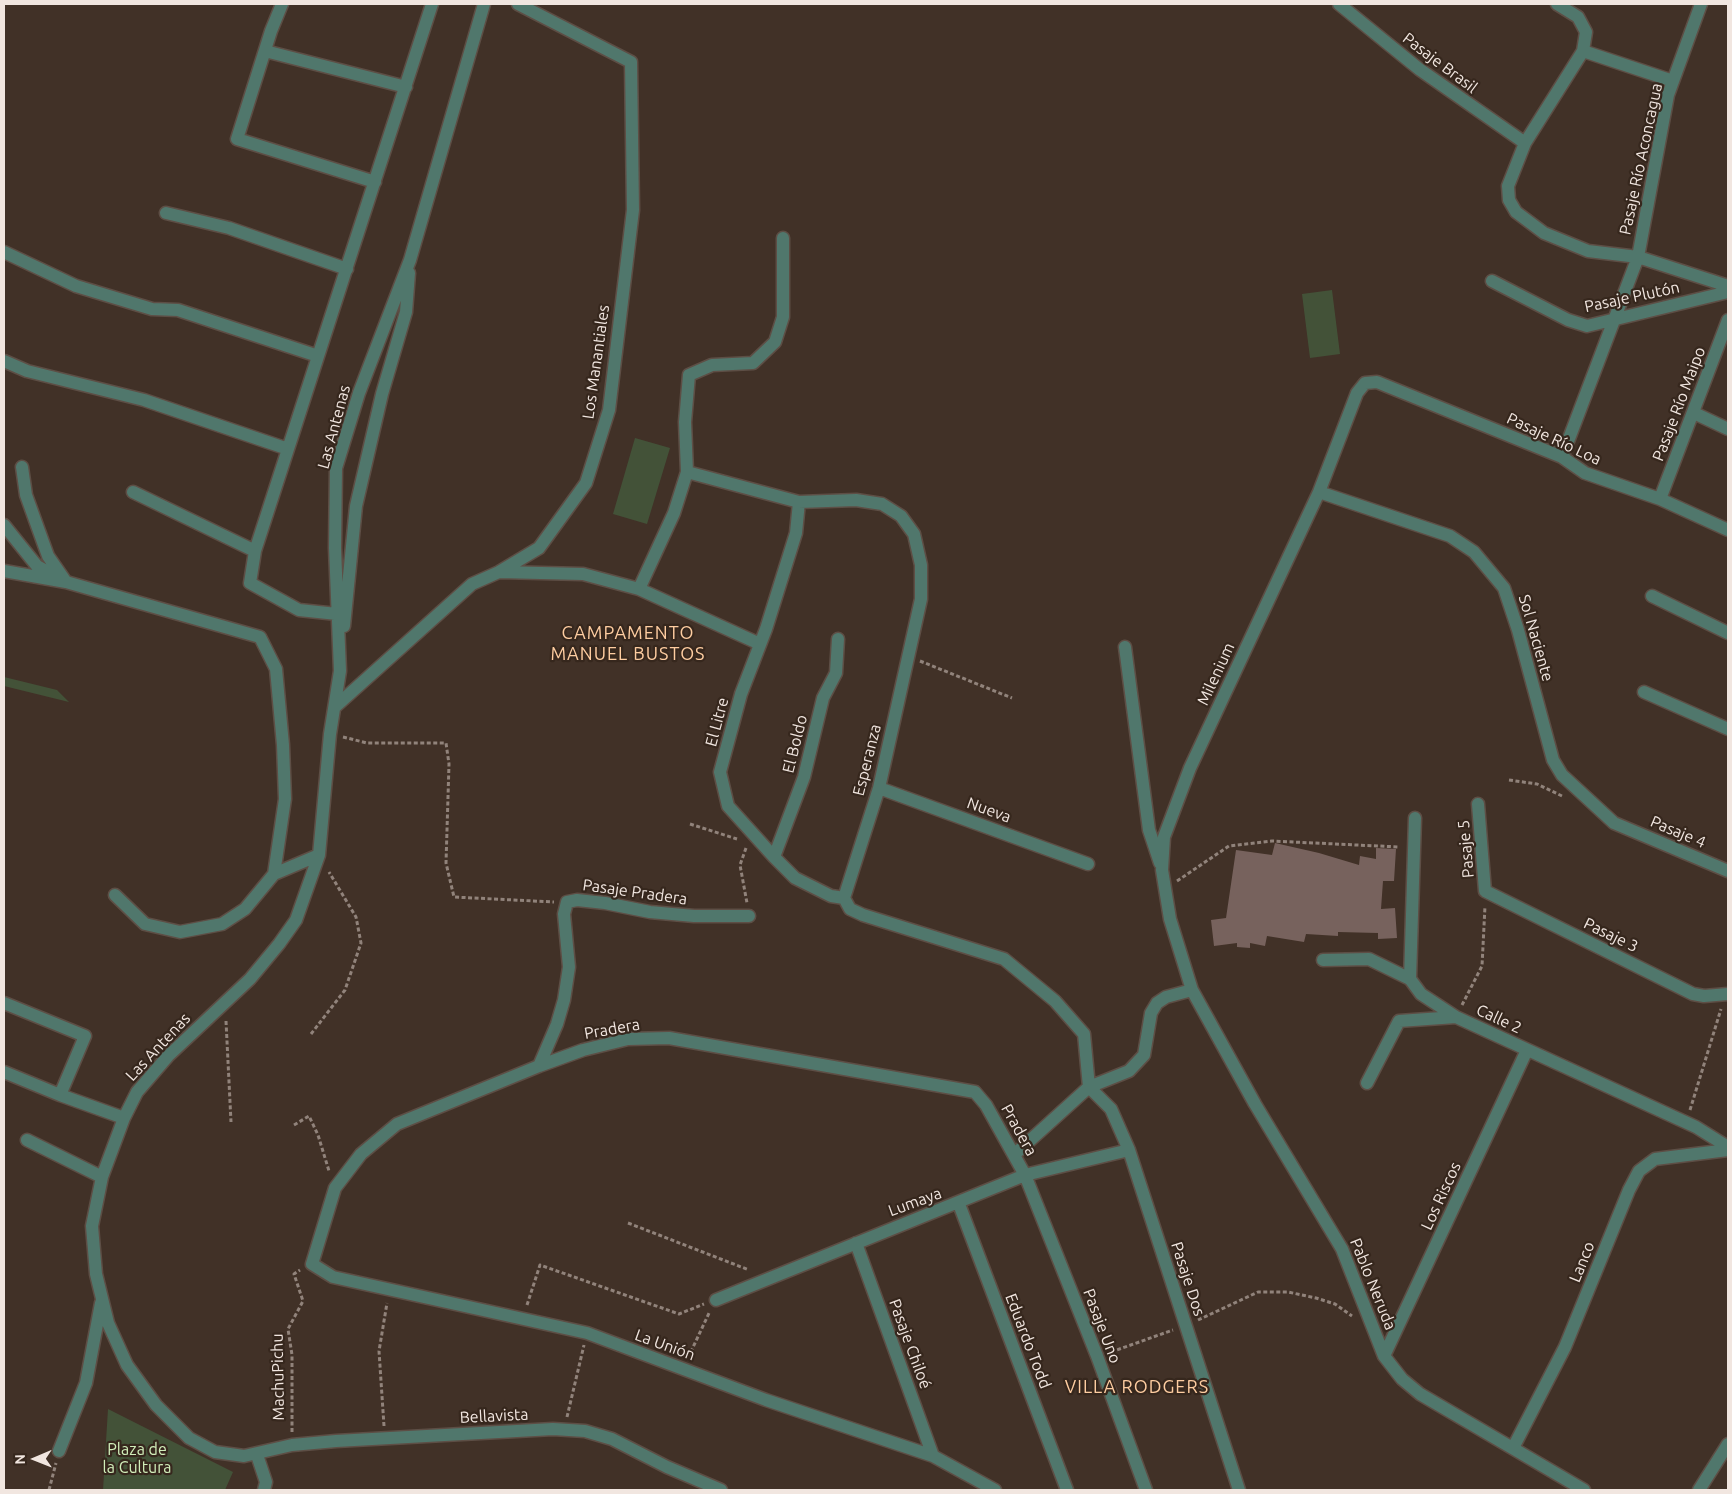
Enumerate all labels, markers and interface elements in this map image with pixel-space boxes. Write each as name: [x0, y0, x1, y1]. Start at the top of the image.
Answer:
street label: Pasaje Brasil: [1399, 29, 1481, 97]
street label: Pasaje Río Aconcagua: [1616, 81, 1666, 237]
street label: Pasaje Plutón: [1583, 278, 1681, 316]
street label: Los Manantiales: [578, 304, 614, 420]
street label: Pasaje Río Maipo: [1648, 344, 1710, 464]
street label: Las Antenas: [314, 383, 354, 471]
street label: Pasaje Río Loa: [1504, 409, 1604, 469]
street label: Sol Naciente: [1514, 592, 1558, 684]
district label: CAMPAMENTO MANUEL BUSTOS: [549, 622, 707, 664]
street label: Milenium: [1193, 640, 1239, 708]
street label: El Litre: [701, 695, 733, 749]
street label: El Boldo: [779, 713, 811, 775]
street label: Esperanza: [849, 722, 885, 798]
street label: Nueva: [964, 793, 1014, 827]
street label: Pasaje 4: [1647, 812, 1709, 852]
street label: Pasaje 5: [1454, 819, 1478, 879]
street label: Pasaje Pradera: [581, 875, 689, 909]
street label: Pasaje 3: [1581, 914, 1641, 956]
street label: Calle 2: [1473, 1000, 1525, 1038]
street label: Las Antenas: [122, 1009, 194, 1085]
street label: Pradera: [583, 1015, 641, 1043]
street label: Pradera: [997, 1101, 1041, 1159]
street label: Los Riscos: [1417, 1159, 1465, 1233]
street label: Lumaya: [886, 1184, 944, 1220]
street label: Pablo Neruda: [1346, 1235, 1400, 1333]
street label: Lanco: [1565, 1239, 1599, 1285]
street label: Pasaje Dos: [1167, 1240, 1209, 1318]
street label: Pasaje Uno: [1079, 1286, 1125, 1366]
street label: Eduardo Todd: [1001, 1291, 1055, 1391]
street label: Pasaje Chiloé: [885, 1296, 935, 1392]
street label: La Unión: [632, 1325, 698, 1365]
street label: MachuPichu: [268, 1333, 288, 1421]
district label: VILLA RODGERS: [1063, 1376, 1211, 1398]
street label: Bellavista: [459, 1405, 529, 1427]
north arrow: [10, 1434, 60, 1484]
park label: Plaza de la Cultura: [103, 1440, 171, 1478]
text: N: [12, 1454, 28, 1465]

